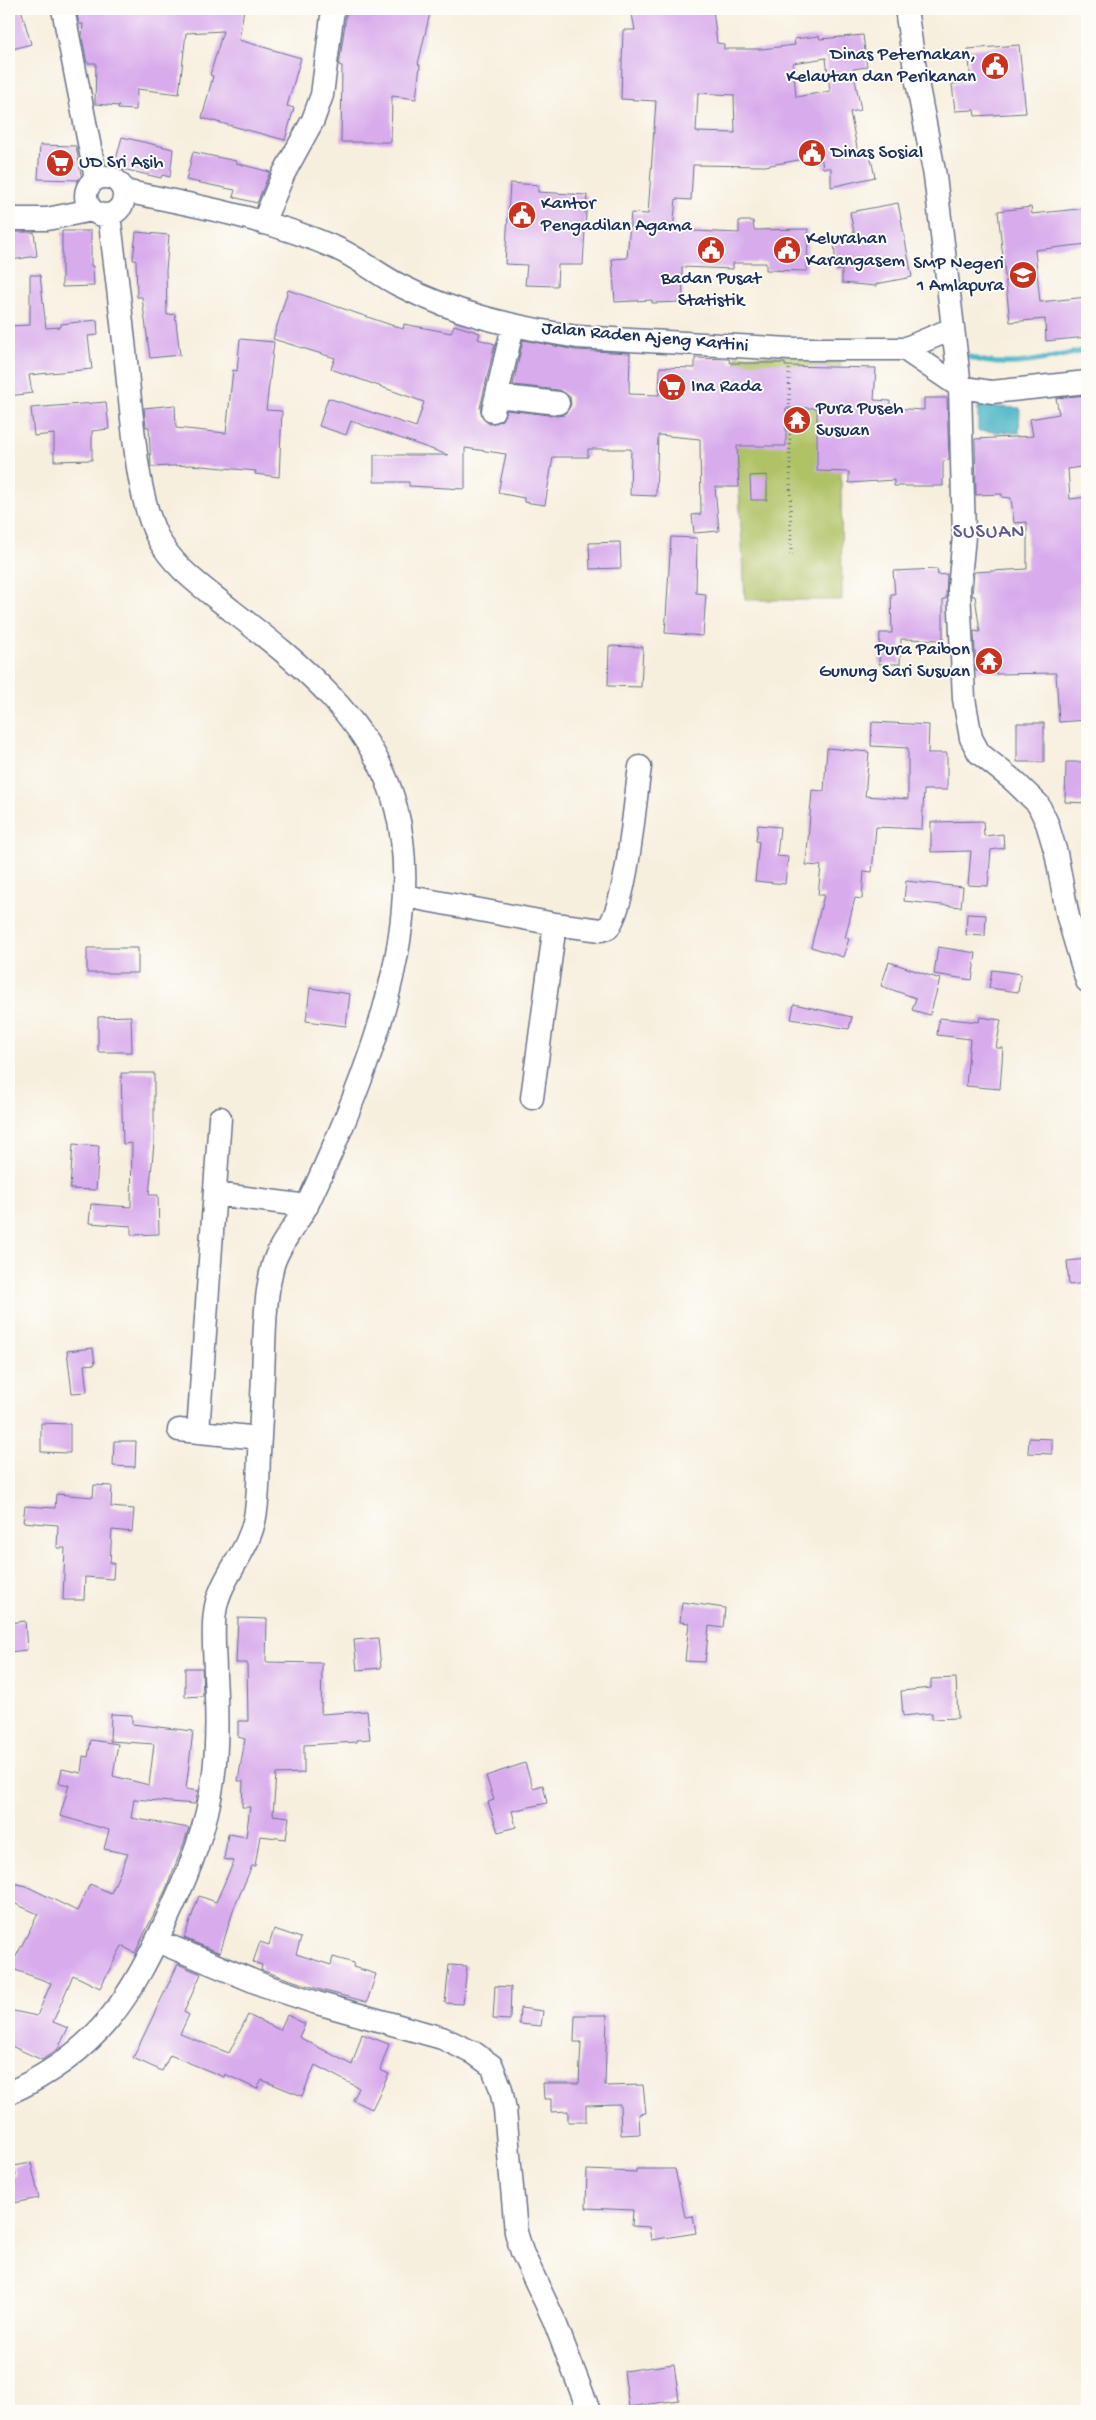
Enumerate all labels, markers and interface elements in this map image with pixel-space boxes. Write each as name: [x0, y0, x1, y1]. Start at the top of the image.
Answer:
place label: Dinas Peternakan, Kelautan dan Perikanan: [786, 44, 976, 89]
public building icon: Dinas Peternakan, Kelautan dan Perikanan: [980, 51, 1010, 81]
public building icon: Dinas Sosial: [797, 138, 827, 168]
place label: Dinas Sosial: [829, 142, 923, 165]
supermarket icon: UD Sri Asih: [45, 148, 75, 178]
place label: UD Sri Asih: [79, 152, 164, 175]
place label: Kantor Pengadilan Agama: [540, 193, 693, 238]
public building icon: Kantor Pengadilan Agama: [507, 200, 537, 230]
place label: Kelurahan Karangasem: [806, 228, 905, 273]
public building icon: Badan Pusat Statistik: [696, 235, 726, 265]
public building icon: Kelurahan Karangasem: [772, 235, 802, 265]
place label: SMP Negeri 1 Amlapura: [913, 253, 1005, 298]
school or university icon: SMP Negeri 1 Amlapura: [1008, 260, 1038, 290]
place label: Badan Pusat Statistik: [660, 268, 763, 313]
street label: Jalan Raden Ajeng Kartini: [541, 318, 749, 358]
supermarket icon: Ina Rada: [657, 372, 687, 402]
place label: Ina Rada: [691, 376, 763, 399]
place label: Pura Puseh Susuan: [815, 398, 904, 443]
temple icon: Pura Puseh Susuan: [782, 405, 812, 435]
district label: SUSUAN: [953, 522, 1025, 545]
place label: Pura Paibon Gunung Sari Susuan: [819, 639, 970, 684]
temple icon: Pura Paibon Gunung Sari Susuan: [974, 646, 1004, 676]

